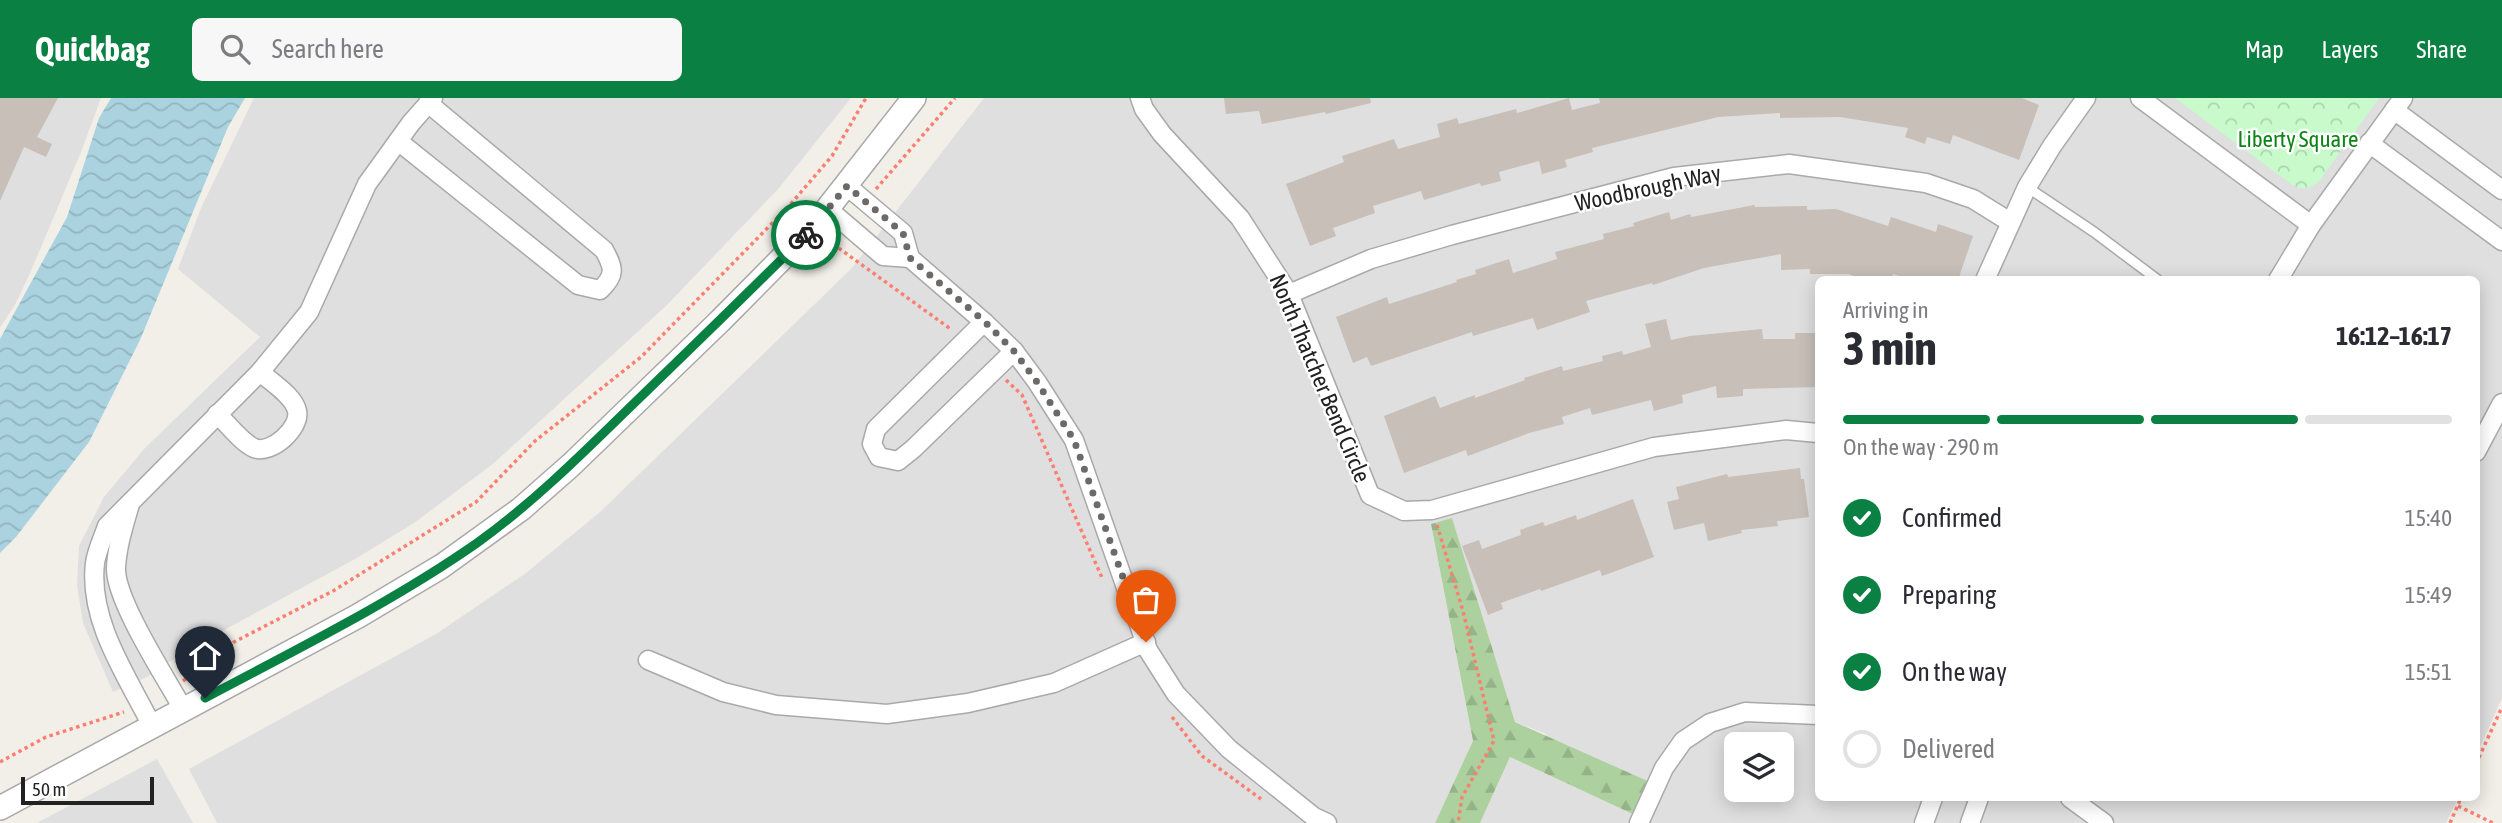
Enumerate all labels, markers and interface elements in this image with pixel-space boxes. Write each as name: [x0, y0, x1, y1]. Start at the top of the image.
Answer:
search box: [192, 18, 682, 81]
text: Quickbag: [35, 30, 150, 68]
icon: search: [216, 30, 254, 68]
text: Search here: [272, 34, 384, 64]
text: Map: [2245, 36, 2284, 63]
text: Layers: [2322, 36, 2378, 63]
text: Share: [2416, 36, 2467, 63]
park label: Liberty Square: [2238, 126, 2358, 152]
street label: Woodbrough Way: [1573, 160, 1723, 216]
courier: [771, 200, 841, 270]
icon: bike: [787, 216, 825, 254]
street label: North Thatcher Bend Circle: [1264, 270, 1376, 486]
text: Arriving in: [1843, 297, 1929, 323]
text: 16:12–16:17: [2336, 321, 2452, 351]
text: 3 min: [1843, 322, 1937, 375]
text: On the way · 290 m: [1843, 434, 1999, 460]
icon: check: [1843, 499, 1881, 537]
text: Confirmed: [1902, 503, 2002, 533]
text: 15:40: [2405, 505, 2452, 531]
pin: [1116, 570, 1176, 642]
icon: check: [1843, 576, 1881, 614]
text: Preparing: [1902, 580, 1996, 610]
icon: bag: [1127, 581, 1165, 619]
text: 15:49: [2405, 582, 2452, 608]
pin: [175, 626, 235, 698]
icon: home: [186, 637, 224, 675]
icon: check: [1843, 653, 1881, 691]
text: On the way: [1902, 657, 2007, 687]
text: 15:51: [2405, 659, 2452, 685]
map controls: [1724, 732, 1794, 802]
button: layers: [1724, 732, 1794, 802]
text: Delivered: [1902, 734, 1995, 764]
scale bar: [21, 774, 154, 806]
text: 50 m: [32, 778, 66, 800]

